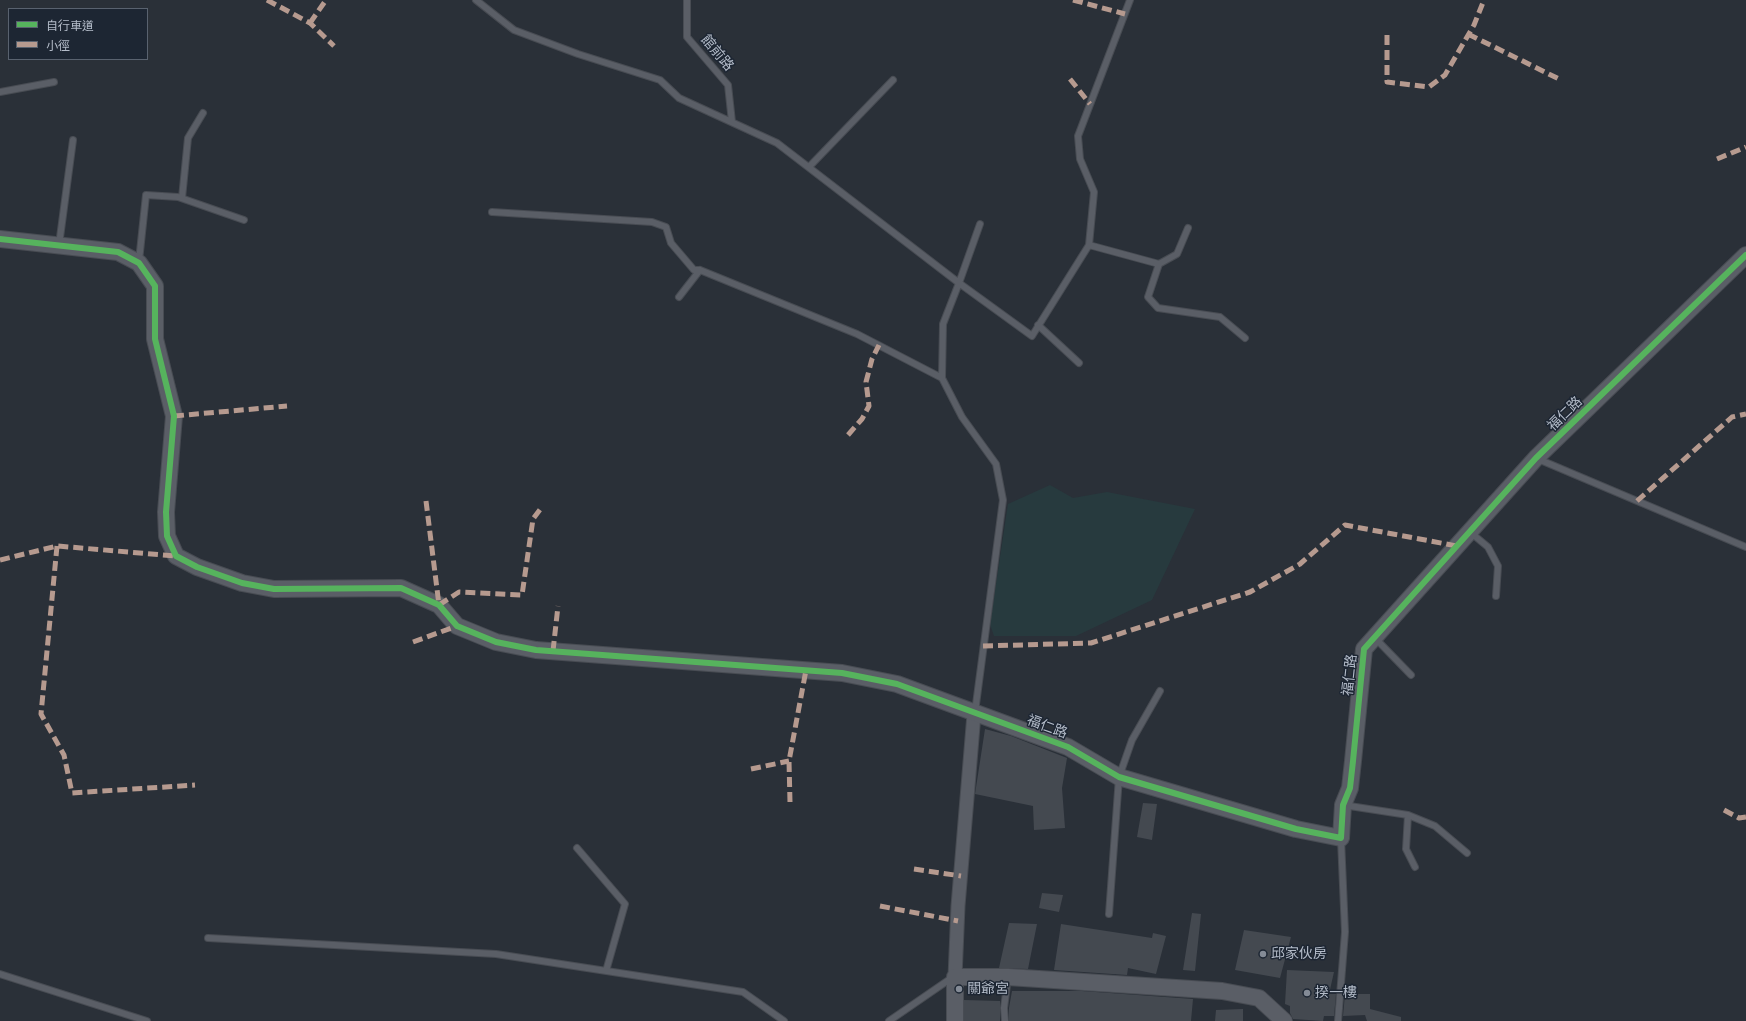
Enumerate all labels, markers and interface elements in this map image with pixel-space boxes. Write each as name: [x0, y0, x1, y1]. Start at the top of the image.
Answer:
legend: [8, 8, 148, 60]
text: 自行車道: [46, 19, 94, 33]
street label: 館前路: [697, 32, 737, 74]
text: 小徑: [46, 39, 70, 53]
street label: 福仁路: [1544, 393, 1586, 435]
street label: 福仁路: [1339, 653, 1361, 697]
street label: 福仁路: [1024, 712, 1070, 742]
place label: 邱家伙房: [1271, 946, 1327, 962]
marker: 邱家伙房: [1258, 949, 1268, 959]
place label: 關爺宮: [967, 981, 1009, 997]
marker: 關爺宮: [954, 984, 964, 994]
place label: 揆一樓: [1315, 985, 1357, 1001]
marker: 揆一樓: [1302, 988, 1312, 998]

